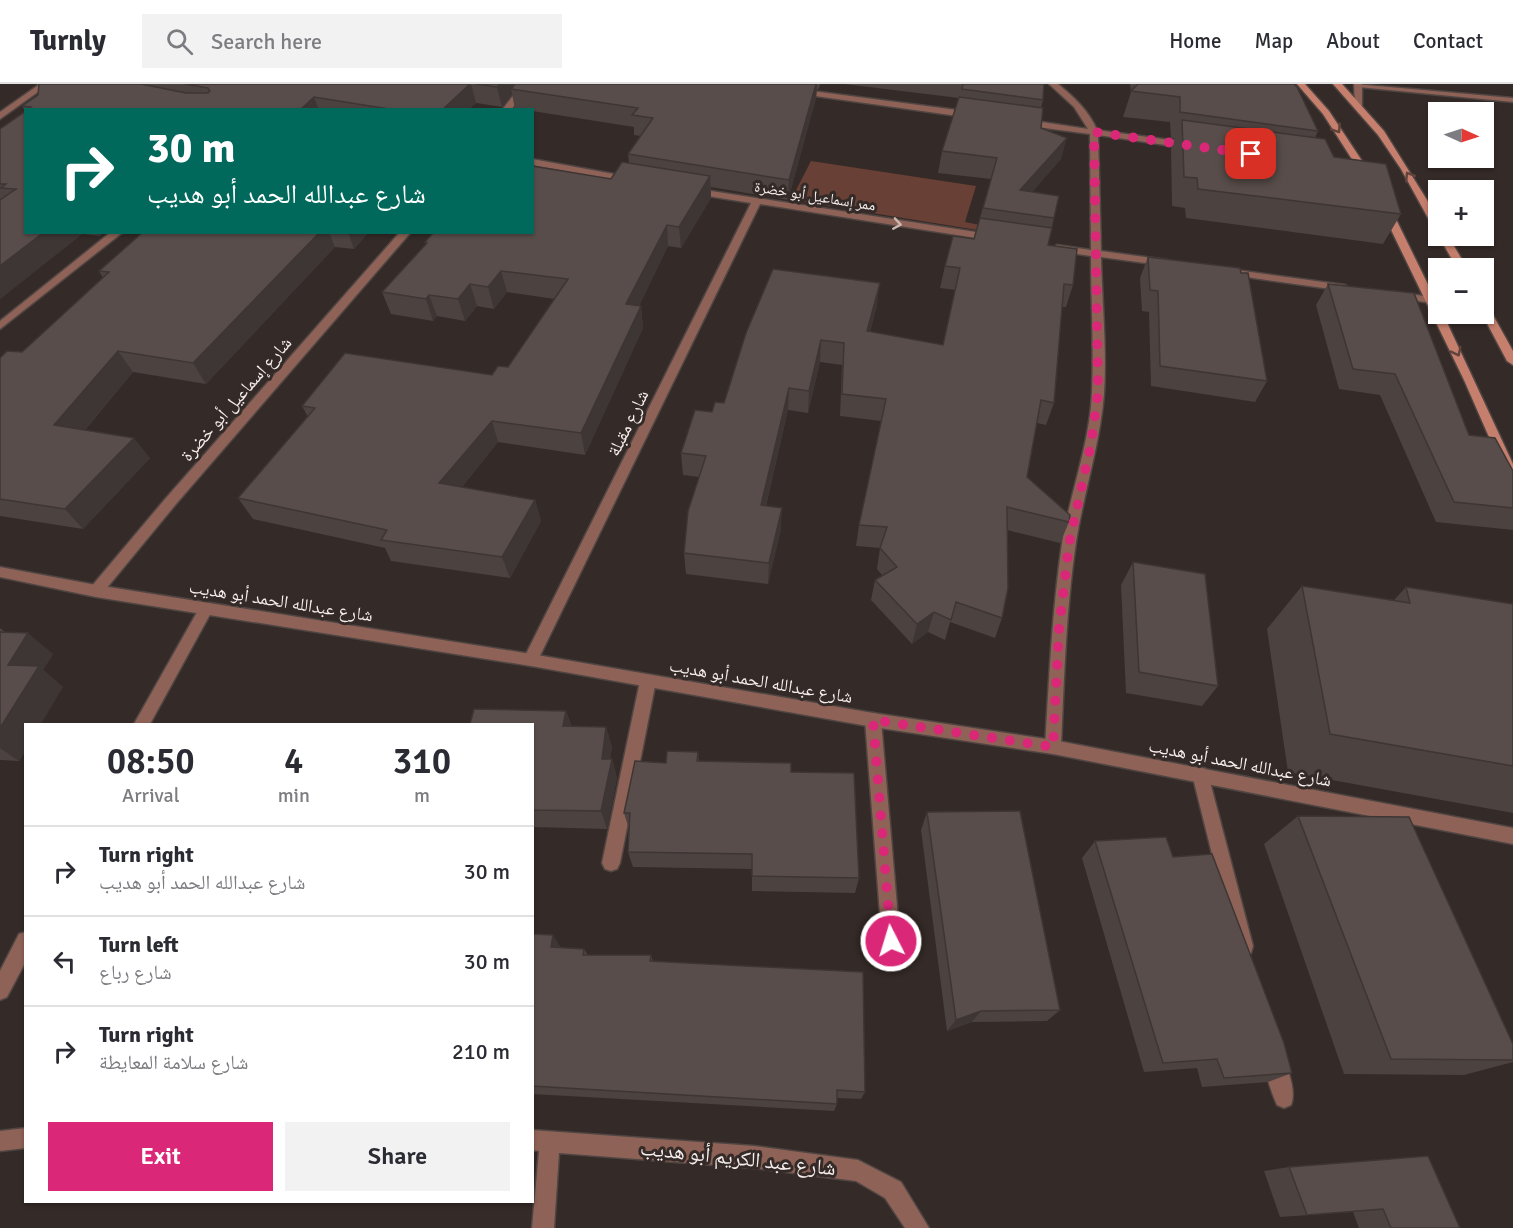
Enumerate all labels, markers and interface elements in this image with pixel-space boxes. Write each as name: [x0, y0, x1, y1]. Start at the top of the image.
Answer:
search box: [142, 14, 562, 68]
text: Turnly: [30, 24, 106, 58]
icon: search: [163, 25, 196, 58]
text: Search here: [211, 28, 322, 55]
text: Home: [1169, 28, 1222, 54]
text: Map: [1255, 28, 1293, 54]
text: About: [1326, 28, 1380, 54]
text: Contact: [1413, 28, 1483, 54]
north arrow: [1428, 102, 1494, 168]
map controls: [1428, 102, 1494, 324]
text: 30 m: [147, 123, 236, 174]
one-way arrow: [1330, 123, 1341, 134]
pin: [1225, 128, 1276, 179]
icon: right: [48, 132, 126, 210]
icon: arrive: [1234, 137, 1267, 170]
one-way arrow: [1405, 172, 1417, 182]
text: شارع عبدالله الحمد أبو هديب: [147, 178, 426, 211]
street label: ممر إسماعيل أبو خضرة: [753, 178, 877, 215]
button: +: [1428, 180, 1494, 246]
one-way arrow: [893, 217, 902, 229]
button: −: [1428, 258, 1494, 324]
street label: شارع إسماعيل أبو خضرة: [176, 332, 297, 466]
one-way arrow: [1449, 346, 1461, 357]
street label: شارع مقبلة: [603, 386, 653, 460]
street label: شارع عبدالله الحمد أبو هديب: [187, 576, 375, 626]
street label: شارع عبدالله الحمد أبو هديب: [668, 654, 854, 708]
street label: شارع عبدالله الحمد أبو هديب: [1147, 734, 1333, 792]
text: 08:50: [107, 739, 195, 784]
text: 4: [284, 739, 304, 784]
text: 310: [393, 739, 451, 784]
text: Arrival: [122, 783, 180, 808]
text: min: [278, 783, 310, 808]
text: m: [414, 783, 430, 808]
text: Turn right: [99, 841, 194, 868]
icon: right: [48, 855, 81, 888]
text: 30 m: [464, 858, 510, 885]
text: شارع عبدالله الحمد أبو هديب: [99, 870, 306, 895]
position arrow: [859, 909, 923, 973]
text: Turn left: [99, 931, 179, 958]
icon: left: [48, 945, 81, 978]
text: 30 m: [464, 948, 510, 975]
text: شارع رباع: [99, 960, 172, 985]
text: Turn right: [99, 1021, 194, 1048]
icon: right: [48, 1035, 81, 1068]
text: 210 m: [452, 1038, 510, 1065]
text: شارع سلامة المعايطة: [99, 1050, 248, 1075]
button: Exit: [48, 1122, 273, 1191]
button: Share: [285, 1122, 510, 1191]
street label: شارع عبد الكريم أبو هديب: [639, 1135, 837, 1182]

